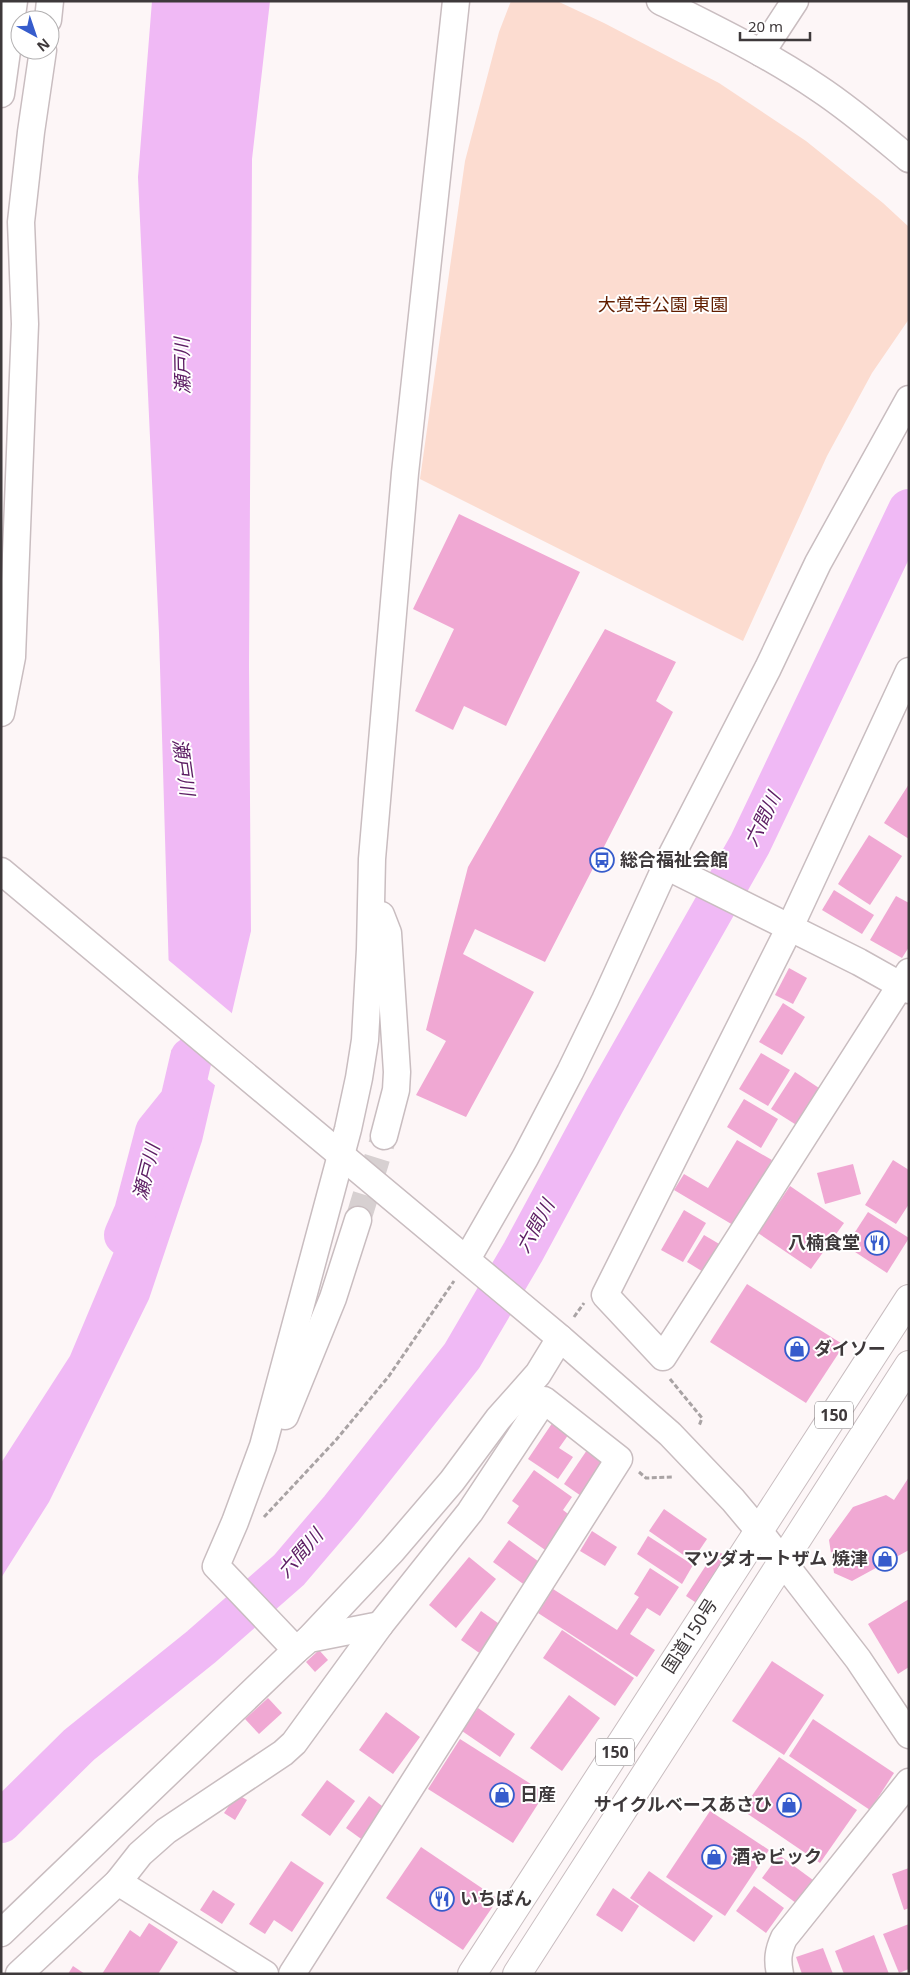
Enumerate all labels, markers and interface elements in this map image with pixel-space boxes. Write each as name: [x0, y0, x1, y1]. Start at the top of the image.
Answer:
north arrow: [10, 10, 60, 60]
scale bar: [740, 10, 810, 42]
text: 20 m: [748, 16, 783, 36]
text: N: [33, 34, 54, 56]
park label: 大覚寺公園 東園: [598, 292, 728, 316]
water label: 瀬戸川: [168, 335, 195, 395]
water label: 瀬戸川: [167, 737, 201, 799]
water label: 六間川: [738, 786, 787, 850]
bus stop icon: 総合福祉会館: [589, 847, 615, 873]
place label: 総合福祉会館: [620, 847, 728, 871]
water label: 瀬戸川: [126, 1139, 166, 1203]
water label: 六間川: [510, 1193, 561, 1257]
place label: 八楠食堂: [788, 1230, 860, 1254]
restaurant icon: 八楠食堂: [864, 1230, 890, 1256]
shop icon: ダイソー: [784, 1336, 810, 1362]
place label: ダイソー: [814, 1336, 886, 1360]
road number: 150: [815, 1402, 853, 1428]
water label: 六間川: [271, 1521, 330, 1583]
place label: マツダオートザム 焼津: [684, 1546, 868, 1570]
shop icon: マツダオートザム 焼津: [872, 1546, 898, 1572]
street label: 国道150号: [656, 1593, 722, 1678]
road number: 150: [596, 1738, 634, 1765]
shop icon: 日産: [489, 1782, 515, 1808]
place label: 日産: [520, 1782, 556, 1806]
place label: サイクルベースあさひ: [594, 1792, 772, 1816]
shop icon: サイクルベースあさひ: [776, 1792, 802, 1818]
shop icon: 酒ゃビック: [701, 1844, 727, 1870]
place label: 酒ゃビック: [732, 1844, 822, 1868]
restaurant icon: いちばん: [429, 1886, 455, 1912]
place label: いちばん: [460, 1886, 532, 1910]

